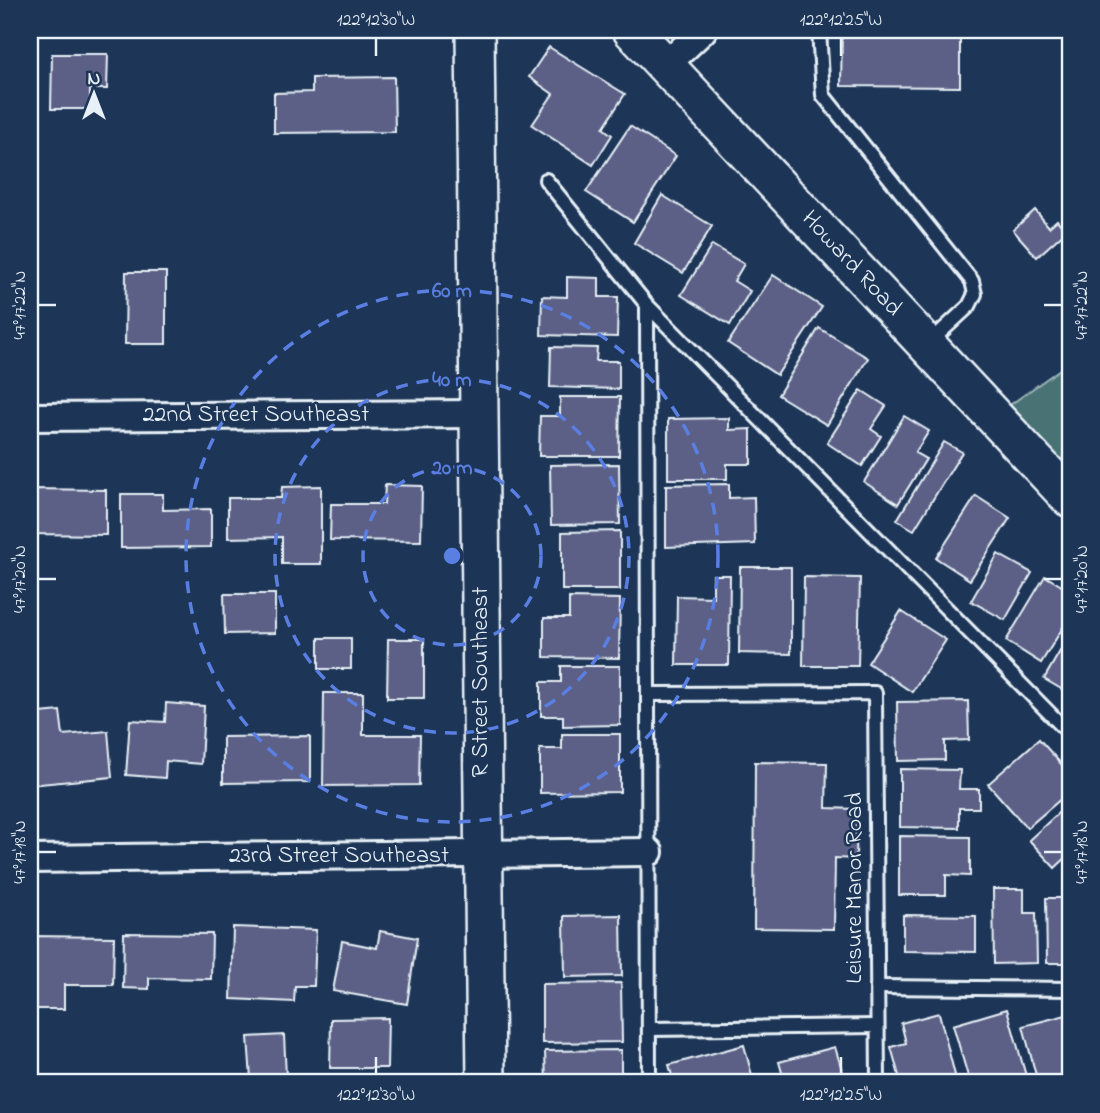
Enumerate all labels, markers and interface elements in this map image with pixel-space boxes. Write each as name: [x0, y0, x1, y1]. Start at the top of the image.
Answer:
text: 122°12'30"W: [337, 8, 415, 34]
text: 122°12'25"W: [800, 8, 882, 34]
north arrow: [60, 60, 130, 130]
text: N: [88, 66, 101, 93]
street label: Howard Road: [792, 203, 910, 325]
text: 47°17'22"N: [8, 271, 34, 339]
text: 47°17'22"N: [1070, 271, 1096, 339]
text: 60 m: [432, 277, 472, 307]
text: 40 m: [432, 366, 472, 396]
street label: 22nd Street Southeast: [143, 398, 369, 433]
text: 20 m: [430, 454, 473, 484]
centre of rings: [440, 544, 464, 568]
text: 47°17'20"N: [8, 545, 34, 613]
text: 47°17'20"N: [1070, 545, 1096, 613]
street label: R Street Southeast: [464, 587, 499, 777]
street label: Leisure Manor Road: [838, 792, 873, 984]
text: 47°17'18"N: [8, 820, 34, 884]
text: 47°17'18"N: [1070, 820, 1096, 884]
street label: 23rd Street Southeast: [229, 839, 449, 874]
text: 122°12'30"W: [337, 1083, 415, 1109]
text: 122°12'25"W: [800, 1083, 882, 1109]

